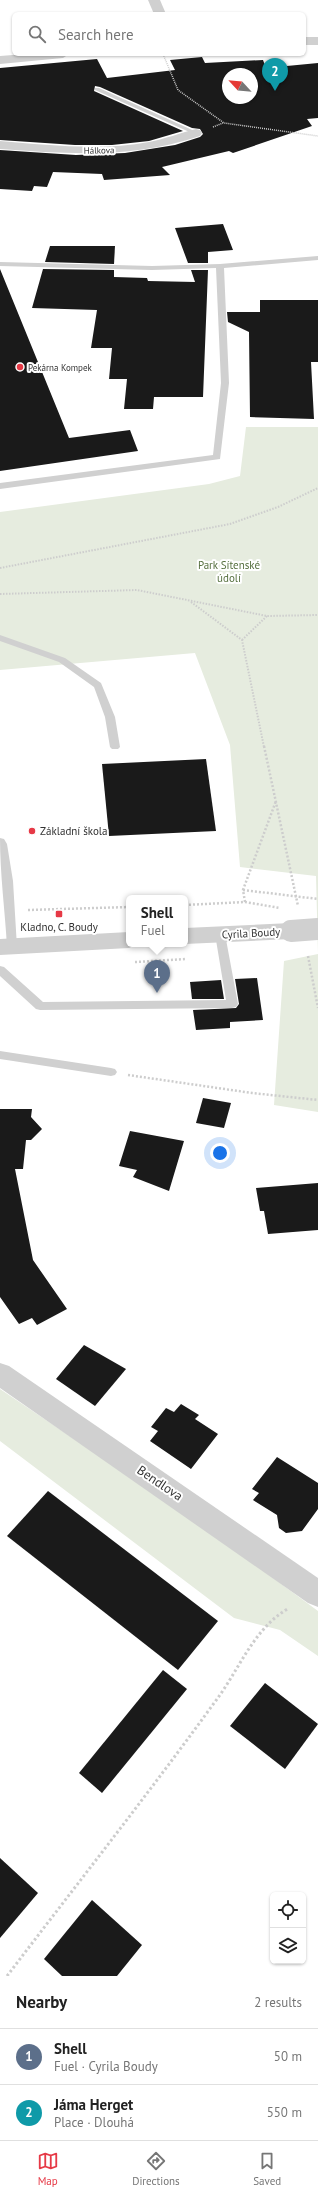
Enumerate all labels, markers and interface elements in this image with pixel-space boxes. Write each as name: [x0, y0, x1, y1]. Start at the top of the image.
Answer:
search box: [12, 12, 306, 56]
icon: search: [26, 23, 48, 45]
text: Search here: [58, 25, 134, 44]
pin: 2: [262, 58, 288, 91]
north arrow: [222, 68, 258, 104]
street label: Hálkova: [83, 144, 115, 156]
marker: Pekárna Kompek: [15, 362, 25, 372]
place label: Pekárna Kompek: [28, 362, 93, 373]
park label: Park Sítenské údolí: [198, 558, 261, 585]
place label: Základní škola: [40, 824, 108, 838]
marker: Základní škola: [27, 826, 37, 836]
popup: [126, 895, 188, 947]
text: Shell: [141, 903, 173, 922]
marker: Kladno, C. Boudy: [54, 909, 64, 919]
place label: Kladno, C. Boudy: [20, 920, 99, 934]
text: Fuel: [141, 922, 165, 939]
street label: Cyrila Boudy: [221, 924, 281, 942]
pin: 1: [144, 960, 170, 993]
your location: [210, 1143, 230, 1163]
street label: Bendlova: [134, 1462, 186, 1504]
map controls: [270, 1892, 306, 1964]
button: locate: [270, 1892, 306, 1928]
button: layers: [270, 1928, 306, 1964]
text: Nearby: [16, 1991, 67, 2013]
text: 2 results: [254, 1994, 302, 2011]
text: Shell: [54, 2039, 87, 2058]
text: 1: [25, 2048, 33, 2065]
text: 50 m: [274, 2048, 302, 2065]
text: Fuel · Cyrila Boudy: [54, 2058, 158, 2075]
text: Jáma Herget: [54, 2095, 133, 2114]
text: 2: [25, 2104, 33, 2121]
text: 550 m: [267, 2104, 302, 2121]
text: Place · Dlouhá: [54, 2114, 134, 2131]
tab: Map: [37, 2150, 59, 2188]
tab: Directions: [132, 2150, 180, 2188]
tab: Saved: [253, 2150, 281, 2188]

